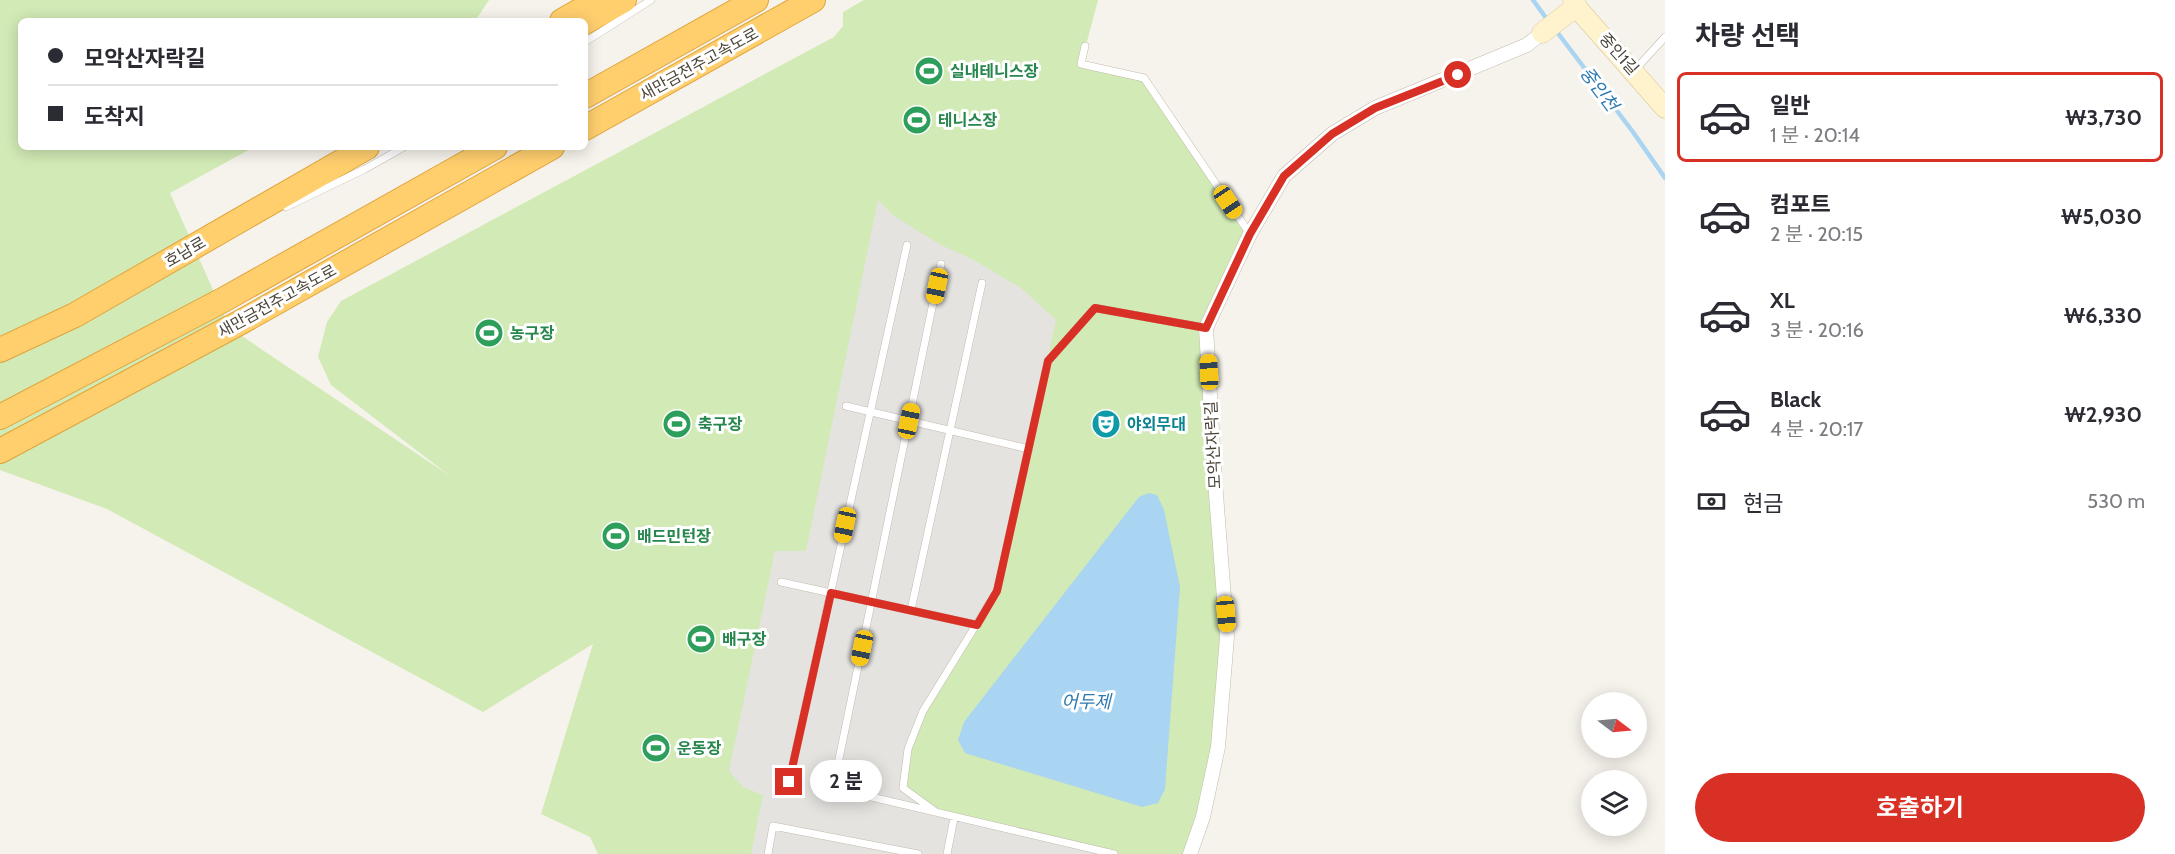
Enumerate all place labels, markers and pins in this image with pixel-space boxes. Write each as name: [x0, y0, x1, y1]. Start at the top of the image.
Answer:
sports icon: 실내테니스장: [913, 55, 945, 87]
place label: 실내테니스장: [950, 62, 1039, 81]
sports icon: 테니스장: [901, 104, 933, 136]
place label: 테니스장: [938, 111, 997, 130]
sports icon: 농구장: [473, 317, 505, 349]
place label: 농구장: [510, 324, 554, 343]
sports icon: 축구장: [661, 408, 693, 440]
theatre icon: 야외무대: [1090, 408, 1122, 440]
place label: 축구장: [698, 415, 742, 434]
place label: 야외무대: [1127, 415, 1186, 434]
sports icon: 배드민턴장: [600, 520, 632, 552]
place label: 배드민턴장: [637, 527, 711, 546]
sports icon: 배구장: [685, 623, 717, 655]
place label: 배구장: [722, 630, 766, 649]
sports icon: 운동장: [640, 732, 672, 764]
place label: 운동장: [677, 739, 721, 758]

